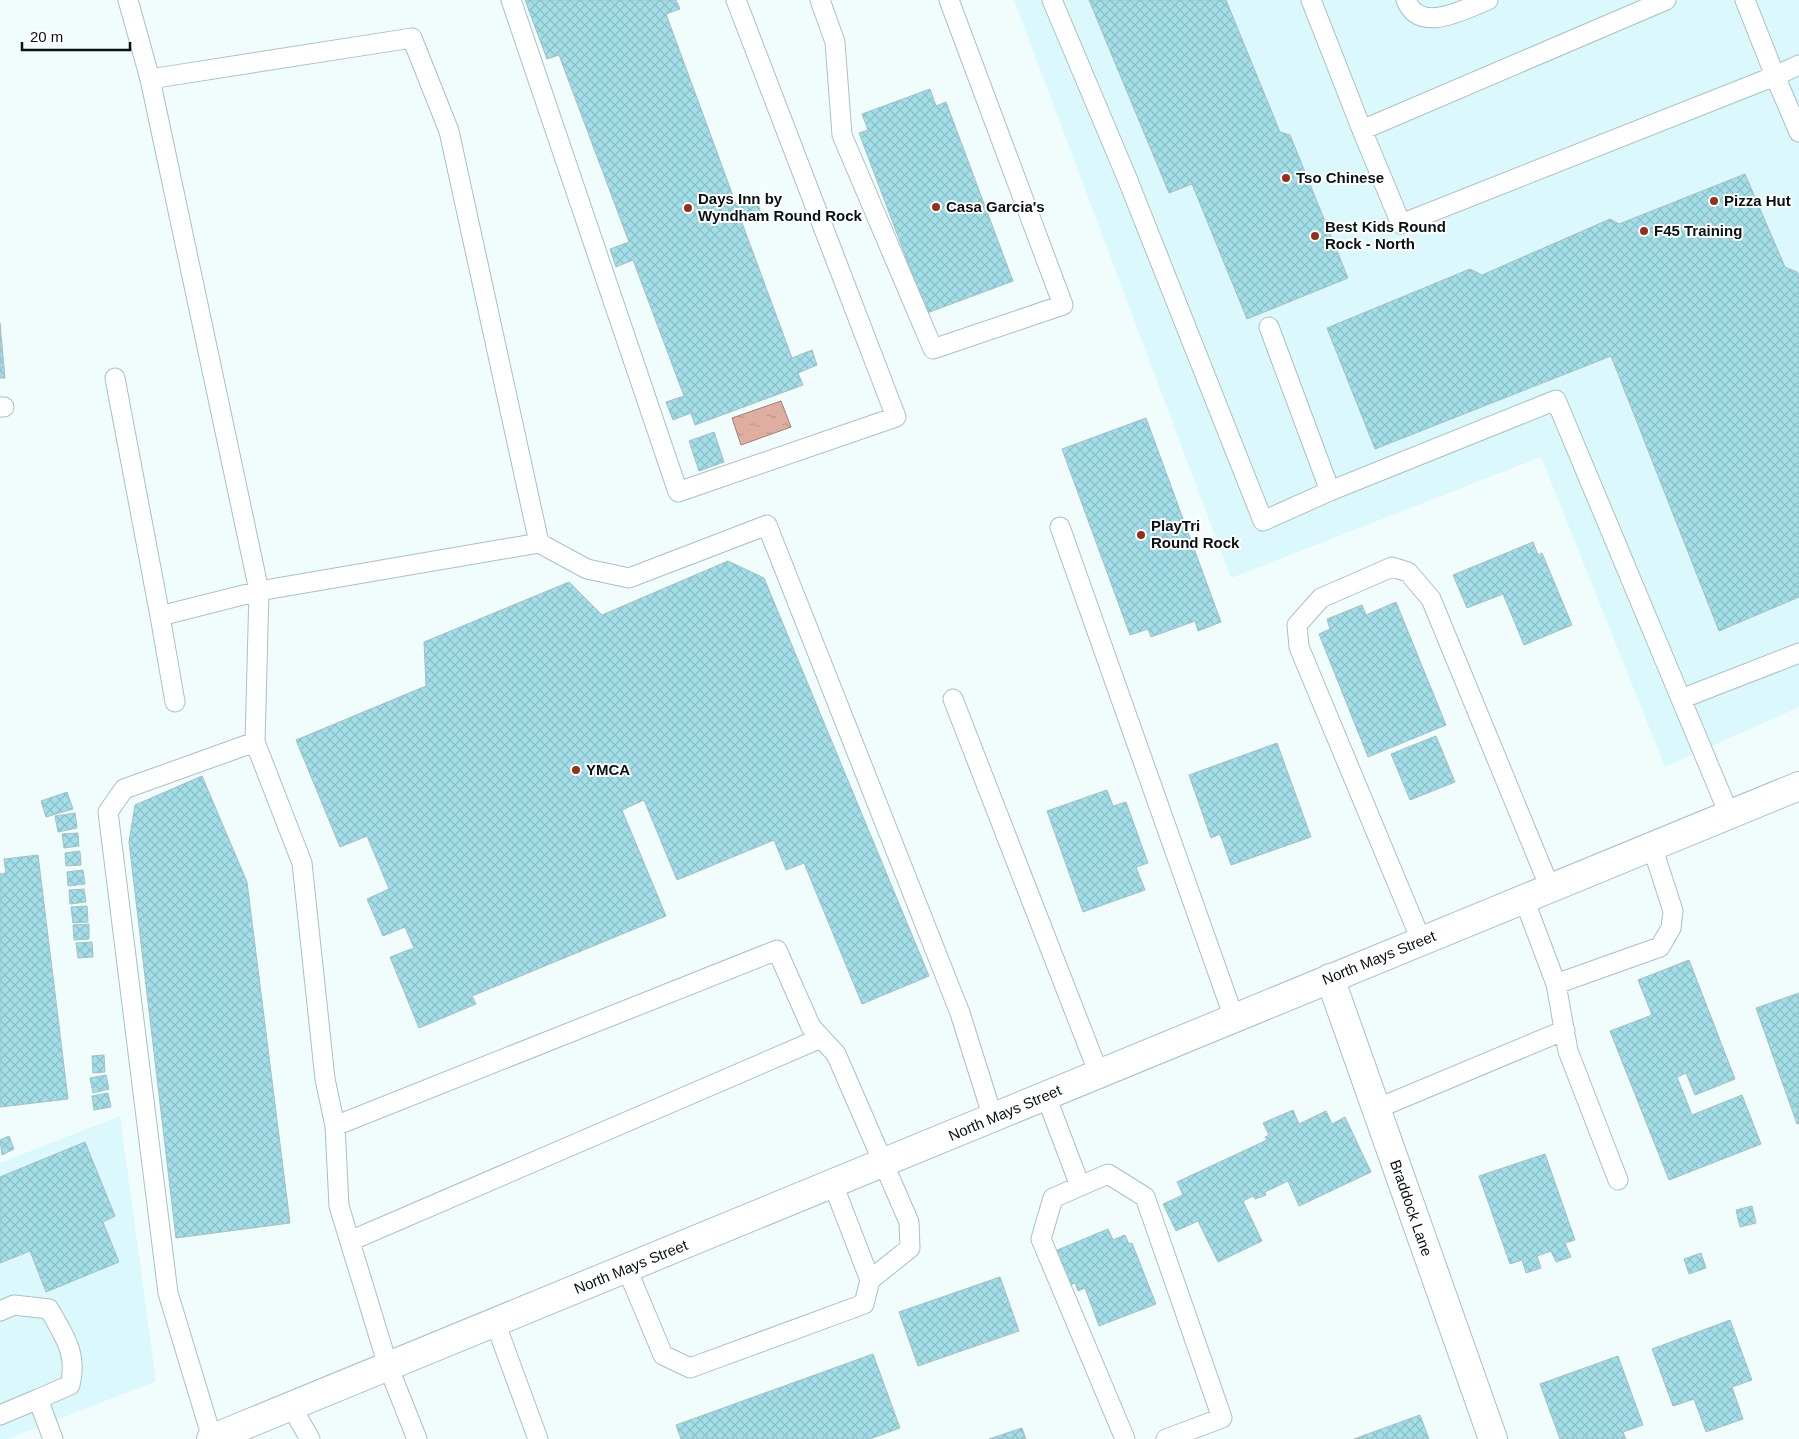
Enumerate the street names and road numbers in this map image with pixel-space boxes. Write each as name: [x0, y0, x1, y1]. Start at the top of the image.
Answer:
street label: North Mays Street: [1320, 927, 1439, 988]
street label: North Mays Street: [946, 1081, 1065, 1144]
street label: Braddock Lane: [1387, 1157, 1436, 1258]
street label: North Mays Street: [572, 1236, 691, 1297]

